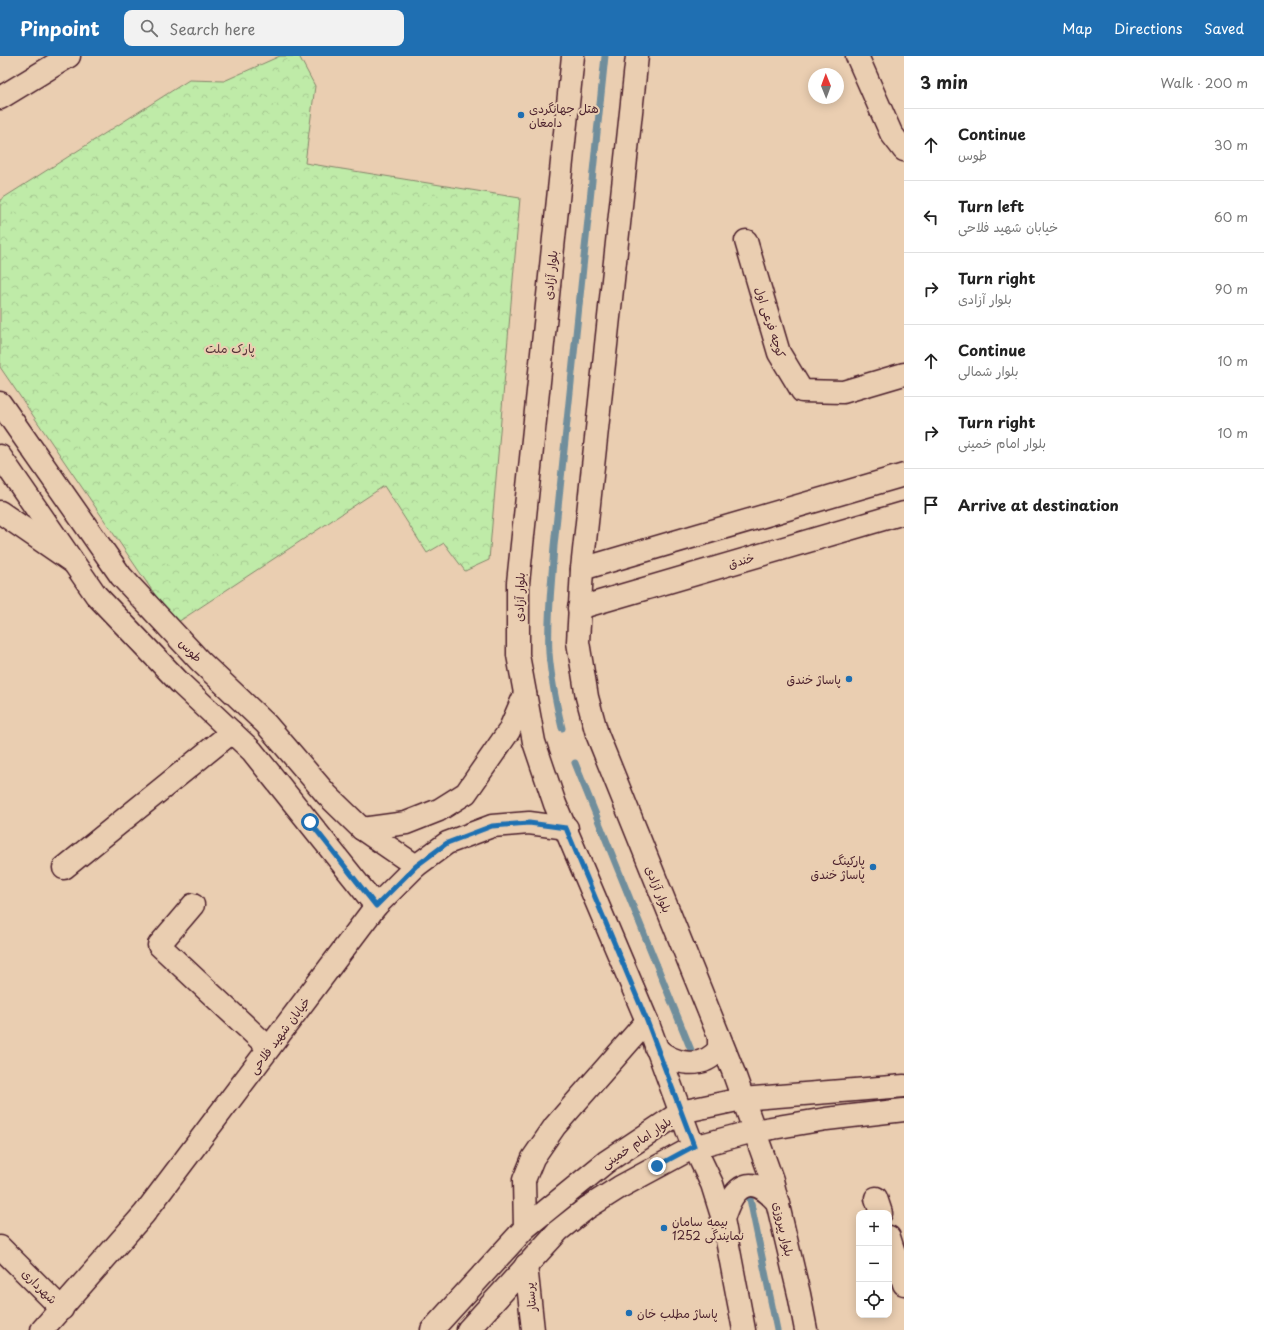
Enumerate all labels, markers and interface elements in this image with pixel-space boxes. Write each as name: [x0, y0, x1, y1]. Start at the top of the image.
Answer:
search box: [124, 10, 404, 46]
text: Pinpoint: [20, 14, 100, 42]
icon: search: [138, 17, 160, 39]
text: Search here: [170, 17, 255, 40]
text: Map: [1062, 18, 1092, 39]
text: Directions: [1114, 18, 1182, 39]
text: Saved: [1204, 18, 1244, 39]
north arrow: [808, 68, 844, 104]
text: 3 min: [920, 69, 968, 95]
text: Walk · 200 m: [1160, 73, 1248, 92]
place label: هتل جهانگردى دامغان: [529, 99, 599, 131]
marker: هتل جهانگردى دامغان: [516, 110, 526, 120]
text: Continue: [958, 122, 1026, 145]
icon: ahead: [920, 134, 942, 156]
text: 30 m: [1214, 135, 1248, 154]
text: طوس: [958, 145, 987, 164]
text: Turn left: [958, 194, 1024, 217]
icon: left: [920, 206, 942, 228]
text: 60 m: [1214, 207, 1248, 226]
text: خیابان شهید فلاحی: [958, 217, 1058, 236]
street label: بلوار آزادی: [538, 249, 562, 301]
text: Turn right: [958, 266, 1035, 289]
icon: right: [920, 278, 942, 300]
text: 90 m: [1215, 279, 1248, 298]
street label: کوچه فرعی اول: [751, 284, 791, 360]
text: بلوار آزادی: [958, 289, 1012, 308]
text: Continue: [958, 338, 1026, 361]
park label: پارک ملت: [205, 339, 255, 357]
icon: ahead: [920, 350, 942, 372]
text: 10 m: [1218, 351, 1248, 370]
text: بلوار شمالی: [958, 361, 1019, 380]
text: Turn right: [958, 410, 1035, 433]
icon: right: [920, 422, 942, 444]
text: 10 m: [1218, 423, 1248, 442]
text: بلوار امام خمینی: [958, 433, 1046, 452]
text: Arrive at destination: [958, 493, 1119, 516]
icon: arrive: [920, 494, 942, 516]
street label: خندق: [726, 548, 756, 572]
street label: بلوار آزادی: [509, 572, 529, 622]
street label: طوس: [175, 634, 207, 666]
place label: پاساژ خندق: [787, 670, 841, 688]
marker: پاساژ خندق: [844, 674, 854, 684]
route start: [301, 813, 319, 831]
place label: پارکینگ پاساژ خندق: [811, 851, 865, 883]
marker: پارکینگ پاساژ خندق: [868, 862, 878, 872]
street label: بلوار آزادی: [641, 863, 677, 915]
street label: خیابان شهید فلاحی: [244, 993, 314, 1077]
street label: بلوار امام خمینی: [597, 1112, 675, 1173]
route end: [648, 1157, 666, 1175]
street label: بلوار پیروزی: [769, 1200, 799, 1258]
map controls: [856, 1210, 892, 1318]
button: +: [856, 1210, 892, 1246]
place label: بیمه سامان نمایندگی 1252: [672, 1212, 744, 1244]
marker: بیمه سامان نمایندگی 1252: [659, 1223, 669, 1233]
button: −: [856, 1246, 892, 1282]
street label: شهرداری: [18, 1264, 62, 1308]
street label: پرستار: [520, 1282, 541, 1313]
button: locate: [856, 1282, 892, 1318]
place label: پاساژ مطلب خان: [637, 1304, 718, 1322]
marker: پاساژ مطلب خان: [624, 1308, 634, 1318]

